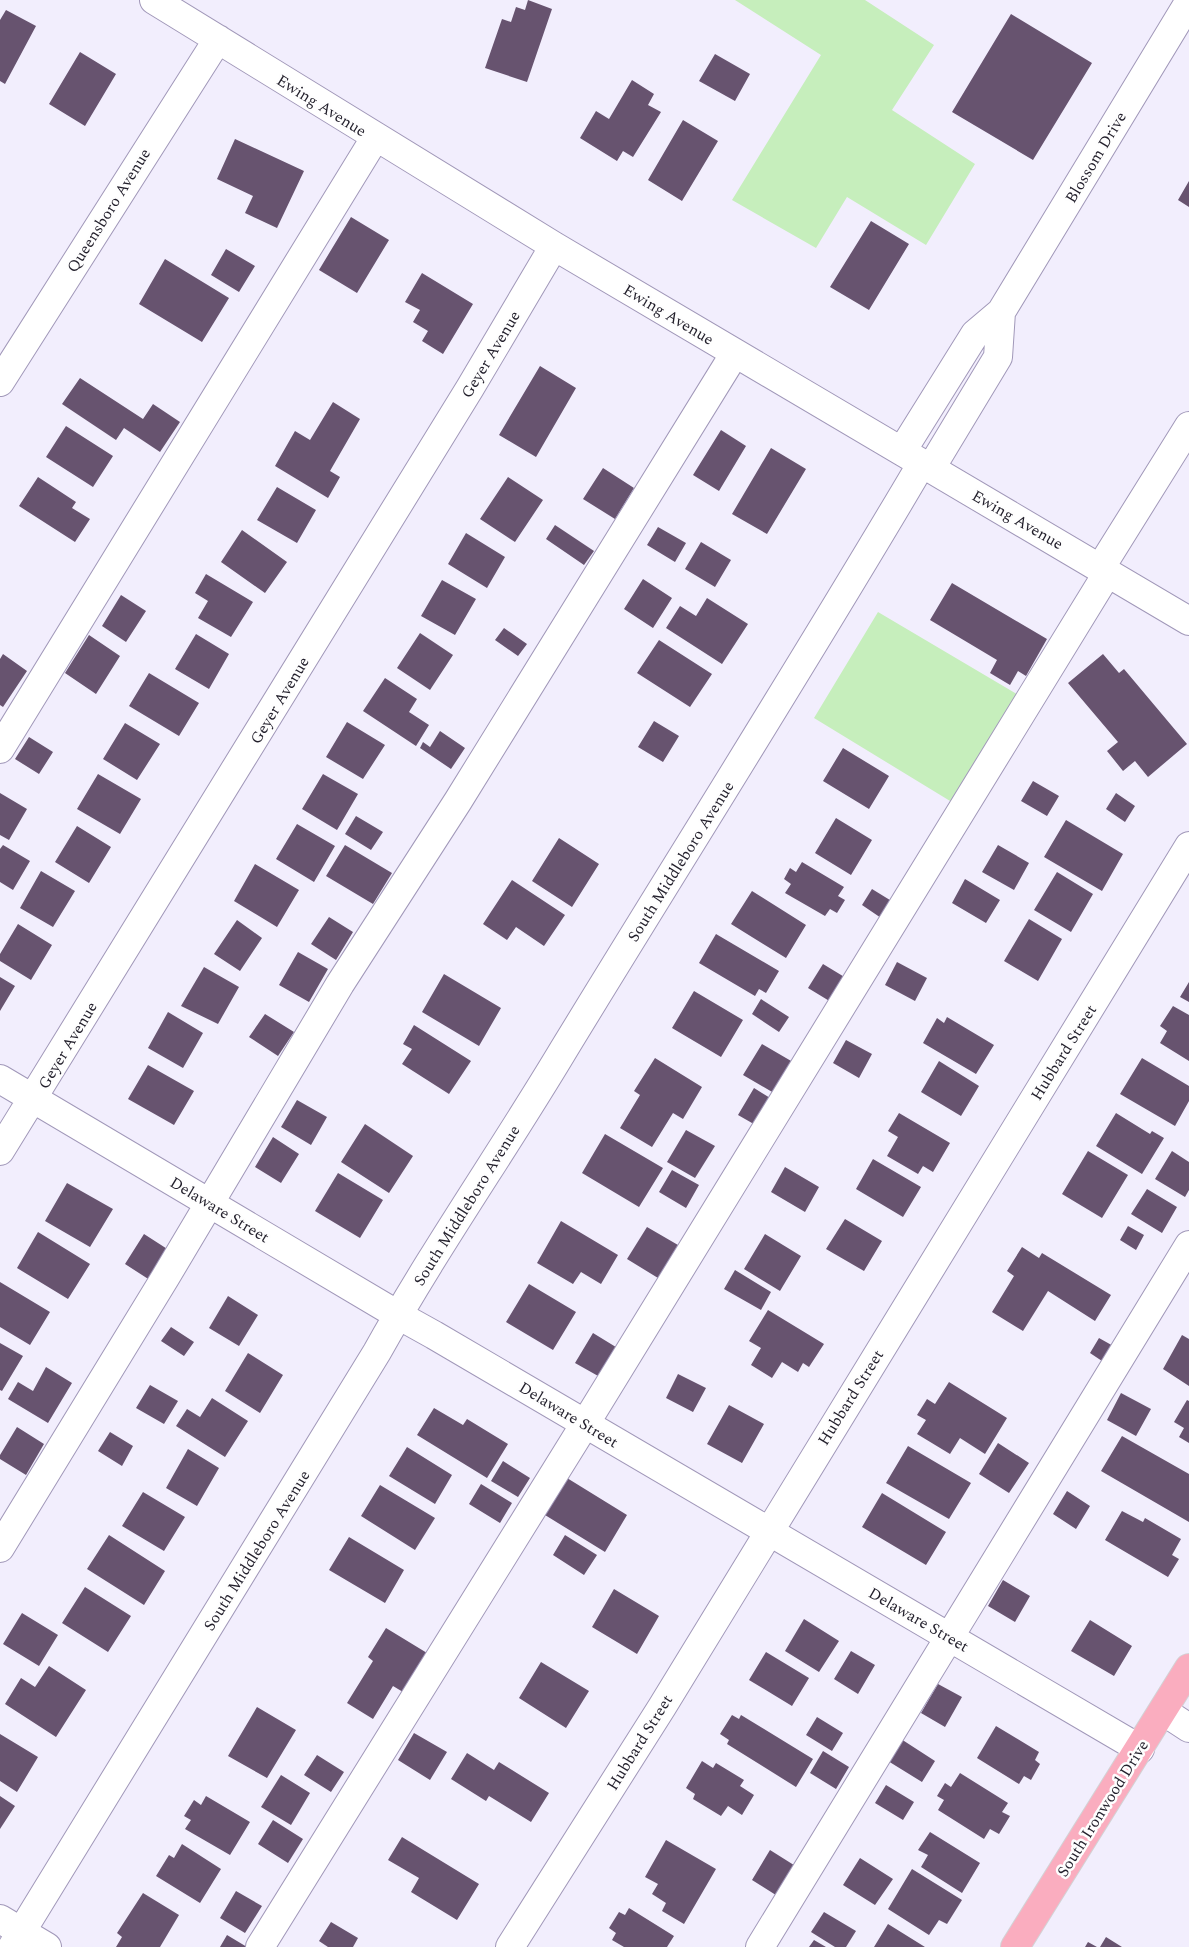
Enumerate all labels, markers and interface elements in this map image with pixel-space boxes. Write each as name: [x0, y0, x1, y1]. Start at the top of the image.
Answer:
street label: Ewing Avenue: [272, 69, 371, 143]
street label: Blossom Drive: [1059, 107, 1133, 208]
street label: Queensboro Avenue: [61, 144, 157, 277]
street label: Ewing Avenue: [618, 278, 719, 351]
street label: Geyer Avenue: [455, 306, 527, 403]
street label: Ewing Avenue: [967, 484, 1068, 556]
street label: Geyer Avenue: [244, 652, 316, 749]
street label: South Middleboro Avenue: [621, 776, 740, 947]
street label: Geyer Avenue: [32, 997, 104, 1094]
street label: Hubbard Street: [1025, 1000, 1103, 1105]
street label: South Middleboro Avenue: [407, 1120, 526, 1291]
street label: Delaware Street: [165, 1171, 274, 1249]
street label: Hubbard Street: [812, 1345, 890, 1450]
street label: Delaware Street: [514, 1376, 623, 1454]
street label: South Middleboro Avenue: [197, 1465, 316, 1636]
street label: Delaware Street: [864, 1581, 974, 1659]
street label: Hubbard Street: [601, 1690, 679, 1795]
street label: South Ironwood Drive: [1051, 1735, 1155, 1882]

